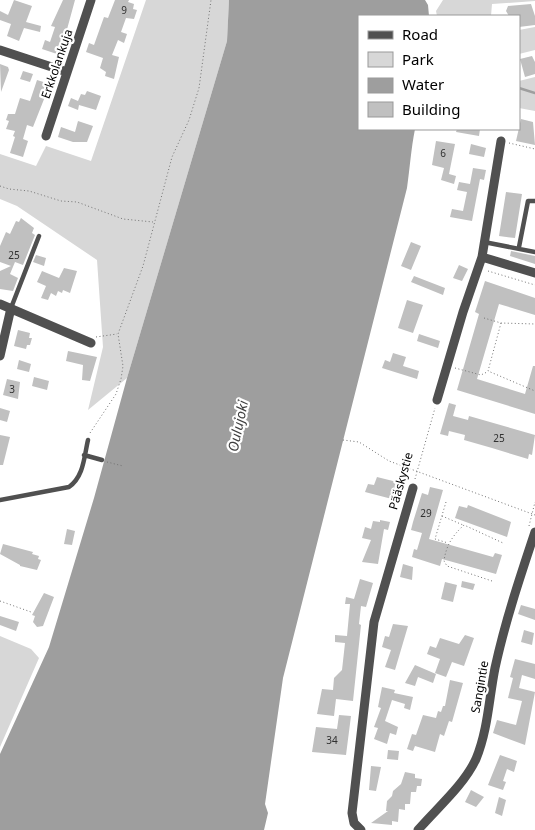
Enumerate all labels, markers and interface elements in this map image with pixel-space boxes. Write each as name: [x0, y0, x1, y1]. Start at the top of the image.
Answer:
house number: 9: [121, 3, 127, 17]
legend: [358, 15, 520, 130]
text: Road: [402, 24, 438, 44]
street label: Erkkolankuja: [37, 27, 76, 101]
text: Park: [402, 49, 434, 69]
text: Water: [402, 74, 444, 94]
text: Building: [402, 99, 460, 119]
house number: 6: [440, 146, 446, 160]
house number: 25: [8, 248, 20, 262]
house number: 3: [9, 382, 15, 396]
water label: Oulujoki: [223, 398, 252, 453]
house number: 25: [493, 431, 505, 445]
street label: Pääskystie: [384, 450, 417, 512]
house number: 29: [420, 506, 432, 520]
street label: Sangintie: [467, 659, 493, 714]
house number: 34: [326, 733, 338, 747]

